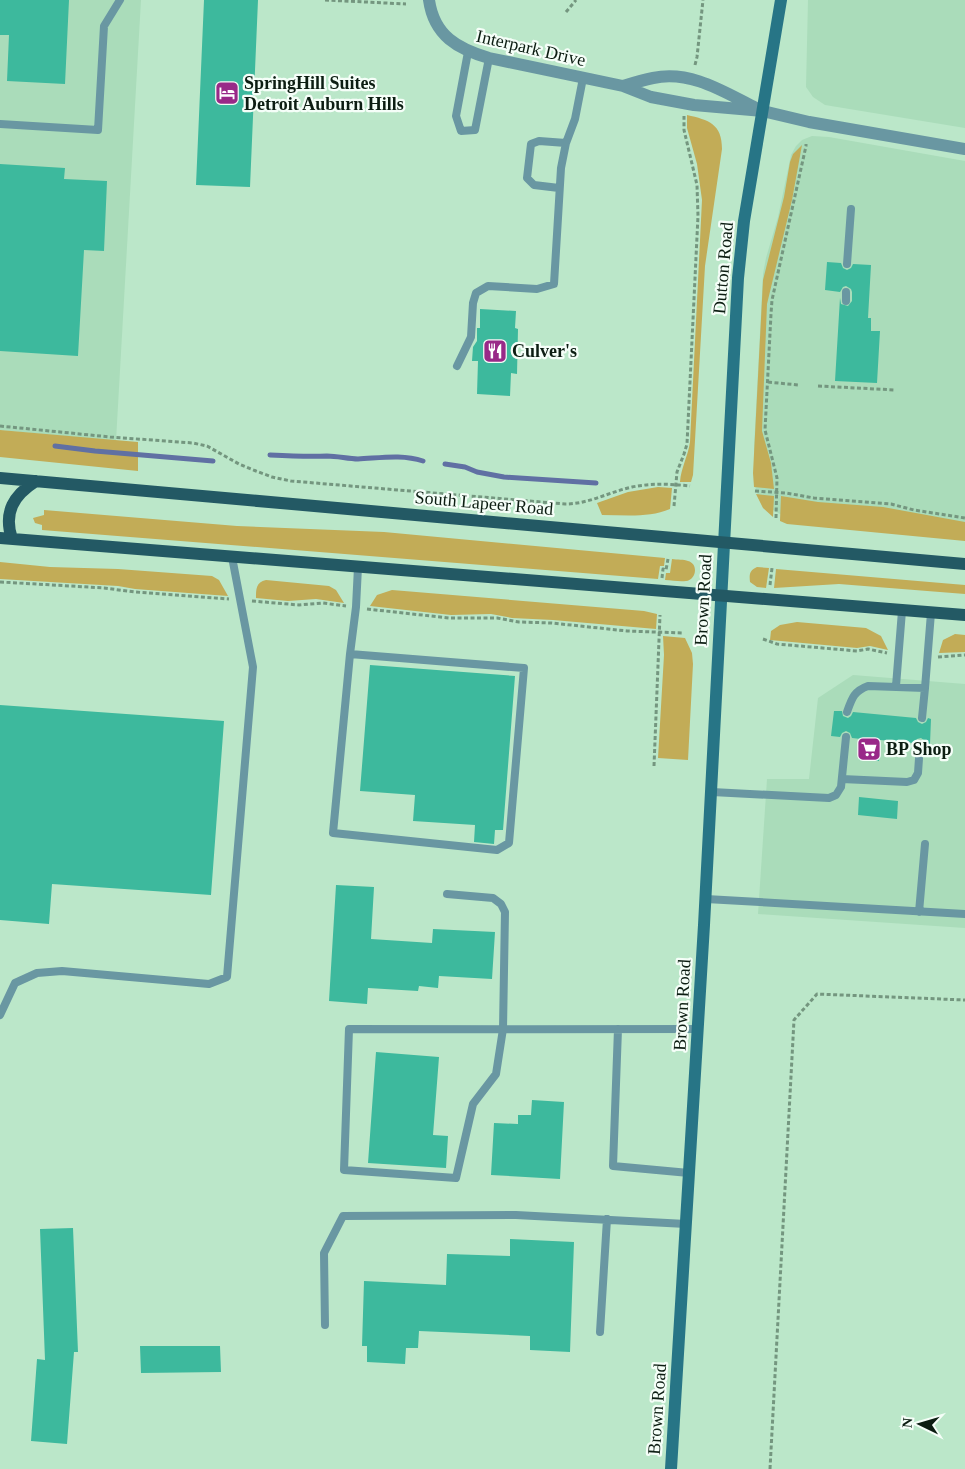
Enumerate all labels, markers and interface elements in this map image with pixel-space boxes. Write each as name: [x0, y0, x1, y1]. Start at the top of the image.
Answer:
street label: Interpark Drive: [474, 26, 588, 70]
place label: SpringHill Suites Detroit Auburn Hills: [244, 73, 404, 114]
hotel icon: SpringHill Suites Detroit Auburn Hills: [214, 80, 240, 106]
street label: Dutton Road: [709, 221, 737, 315]
restaurant icon: Culver's: [482, 338, 508, 364]
place label: Culver's: [512, 341, 577, 361]
street label: South Lapeer Road: [414, 487, 554, 519]
street label: Brown Road: [691, 554, 715, 646]
supermarket icon: BP Shop: [856, 736, 882, 762]
place label: BP Shop: [886, 739, 952, 759]
street label: Brown Road: [670, 959, 694, 1051]
street label: Brown Road: [644, 1363, 670, 1455]
north arrow: [895, 1399, 945, 1449]
text: N: [900, 1417, 915, 1429]

